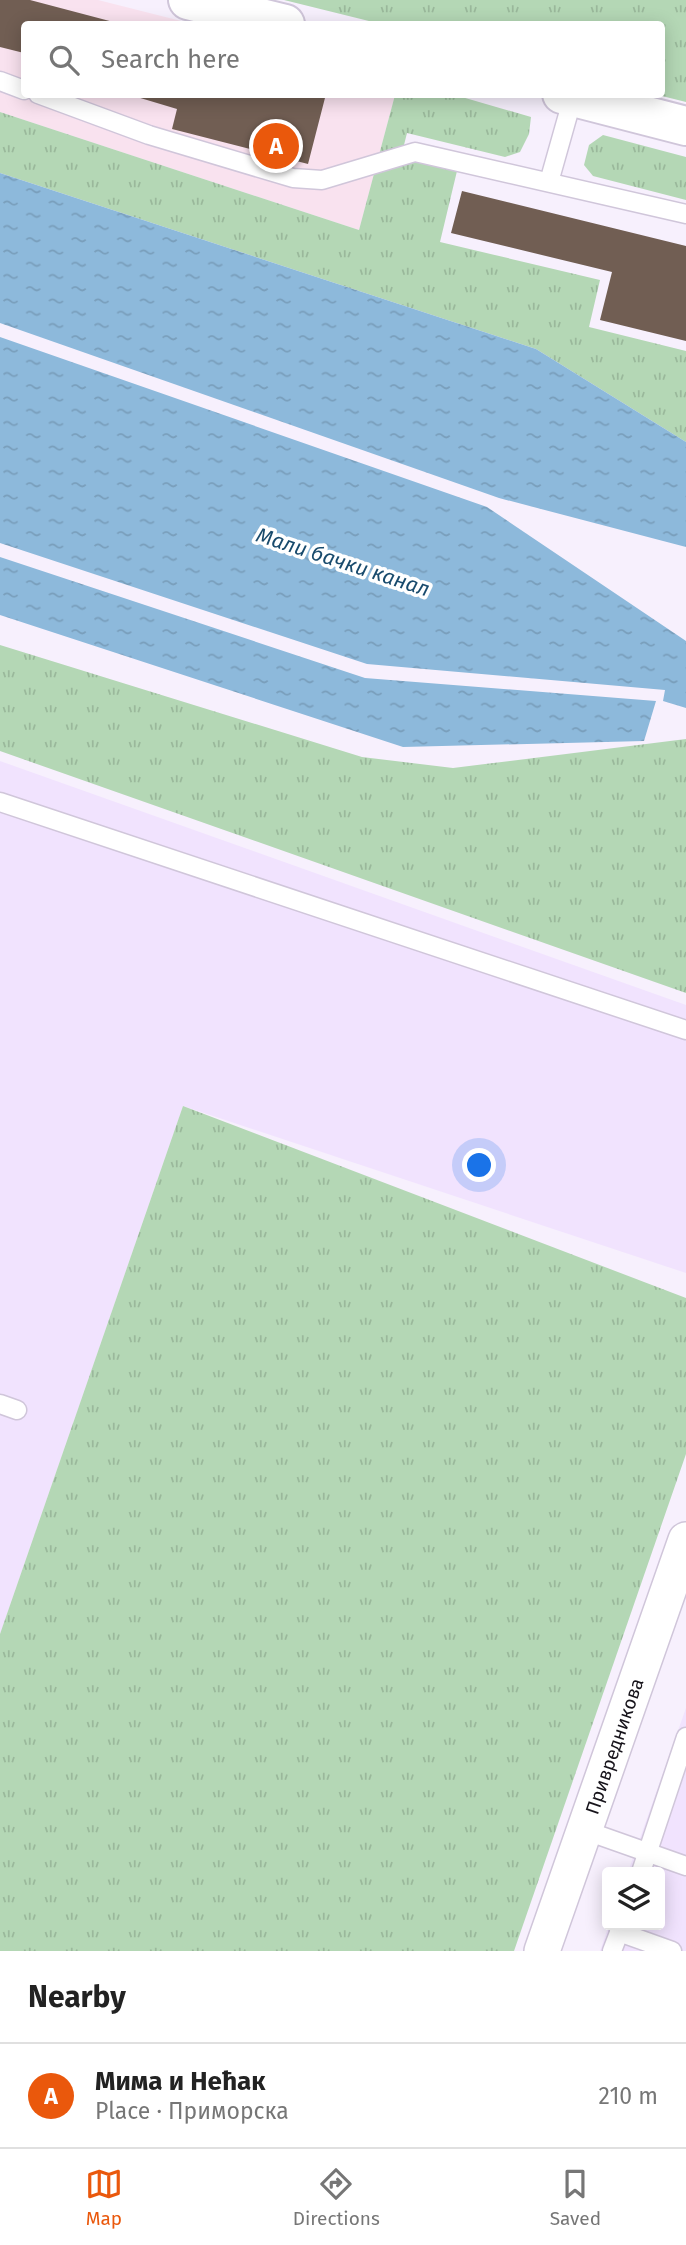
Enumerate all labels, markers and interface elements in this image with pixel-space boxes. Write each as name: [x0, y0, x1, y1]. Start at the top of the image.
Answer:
search box: [21, 21, 665, 98]
icon: search: [45, 41, 83, 79]
text: Search here: [101, 44, 240, 75]
pin: A: [253, 120, 299, 172]
water label: Мали бачки канал: [253, 522, 433, 602]
your location: [462, 1148, 496, 1182]
street label: Привредникова: [580, 1675, 649, 1817]
map controls: [602, 1867, 665, 1930]
button: layers: [602, 1867, 665, 1930]
text: Nearby: [28, 1979, 126, 2015]
text: Мима и Нећак: [95, 2066, 266, 2097]
text: A: [44, 2082, 58, 2110]
text: 210 m: [599, 2082, 658, 2110]
text: Place · Приморска: [95, 2097, 289, 2125]
tab: Map: [85, 2165, 123, 2230]
tab: Directions: [293, 2165, 380, 2230]
tab: Saved: [550, 2165, 601, 2230]

